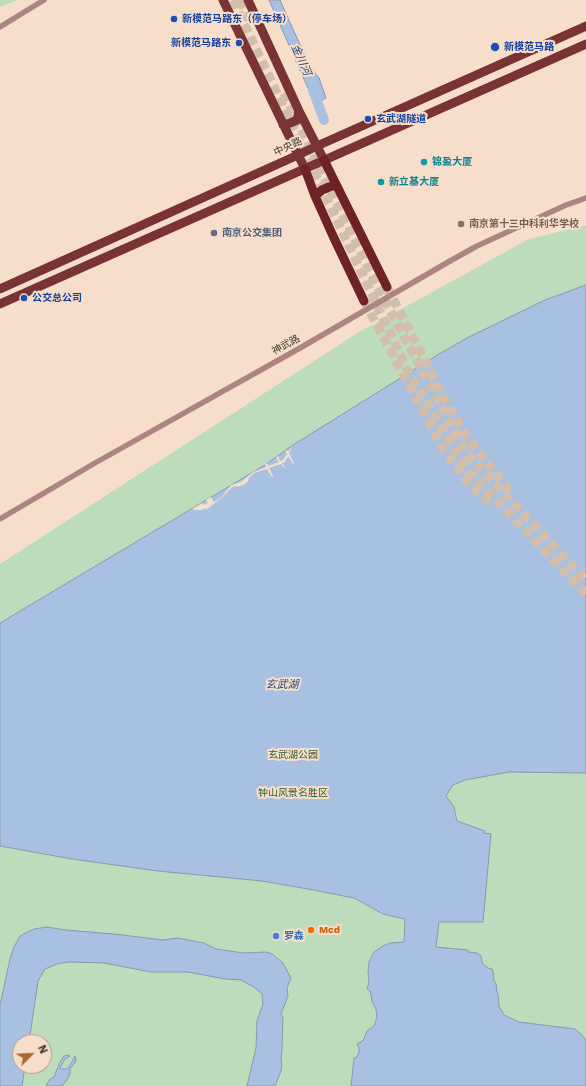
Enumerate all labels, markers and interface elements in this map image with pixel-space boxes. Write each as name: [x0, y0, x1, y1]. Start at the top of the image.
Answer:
place label: 新模范马路东（停车场）: [182, 13, 292, 25]
marker: 新模范马路东（停车场）: [169, 14, 179, 24]
place label: 新模范马路东: [171, 37, 231, 49]
marker: 新模范马路东: [234, 38, 244, 48]
marker: 新模范马路: [489, 41, 501, 53]
place label: 新模范马路: [504, 41, 554, 53]
water label: 金川河: [288, 42, 314, 78]
place label: 玄武湖隧道: [376, 113, 426, 125]
marker: 玄武湖隧道: [363, 114, 373, 124]
street label: 中央路: [272, 135, 304, 159]
place label: 锦盈大厦: [432, 156, 472, 168]
marker: 锦盈大厦: [419, 157, 429, 167]
place label: 新立基大厦: [389, 176, 439, 188]
marker: 新立基大厦: [376, 177, 386, 187]
place label: 南京第十三中科利华学校: [469, 218, 579, 230]
marker: 南京第十三中科利华学校: [456, 219, 466, 229]
place label: 南京公交集团: [222, 227, 282, 239]
marker: 南京公交集团: [209, 228, 219, 238]
place label: 公交总公司: [32, 292, 82, 304]
marker: 公交总公司: [19, 293, 29, 303]
street label: 神武路: [270, 332, 302, 358]
water label: 玄武湖: [266, 678, 298, 692]
park label: 玄武湖公园: [268, 749, 318, 761]
park label: 钟山风景名胜区: [258, 787, 328, 799]
place label: Mcd: [319, 924, 340, 936]
marker: Mcd: [306, 925, 316, 935]
place label: 罗森: [284, 930, 304, 942]
marker: 罗森: [271, 931, 281, 941]
north arrow: [12, 1034, 52, 1074]
text: N: [35, 1043, 50, 1056]

